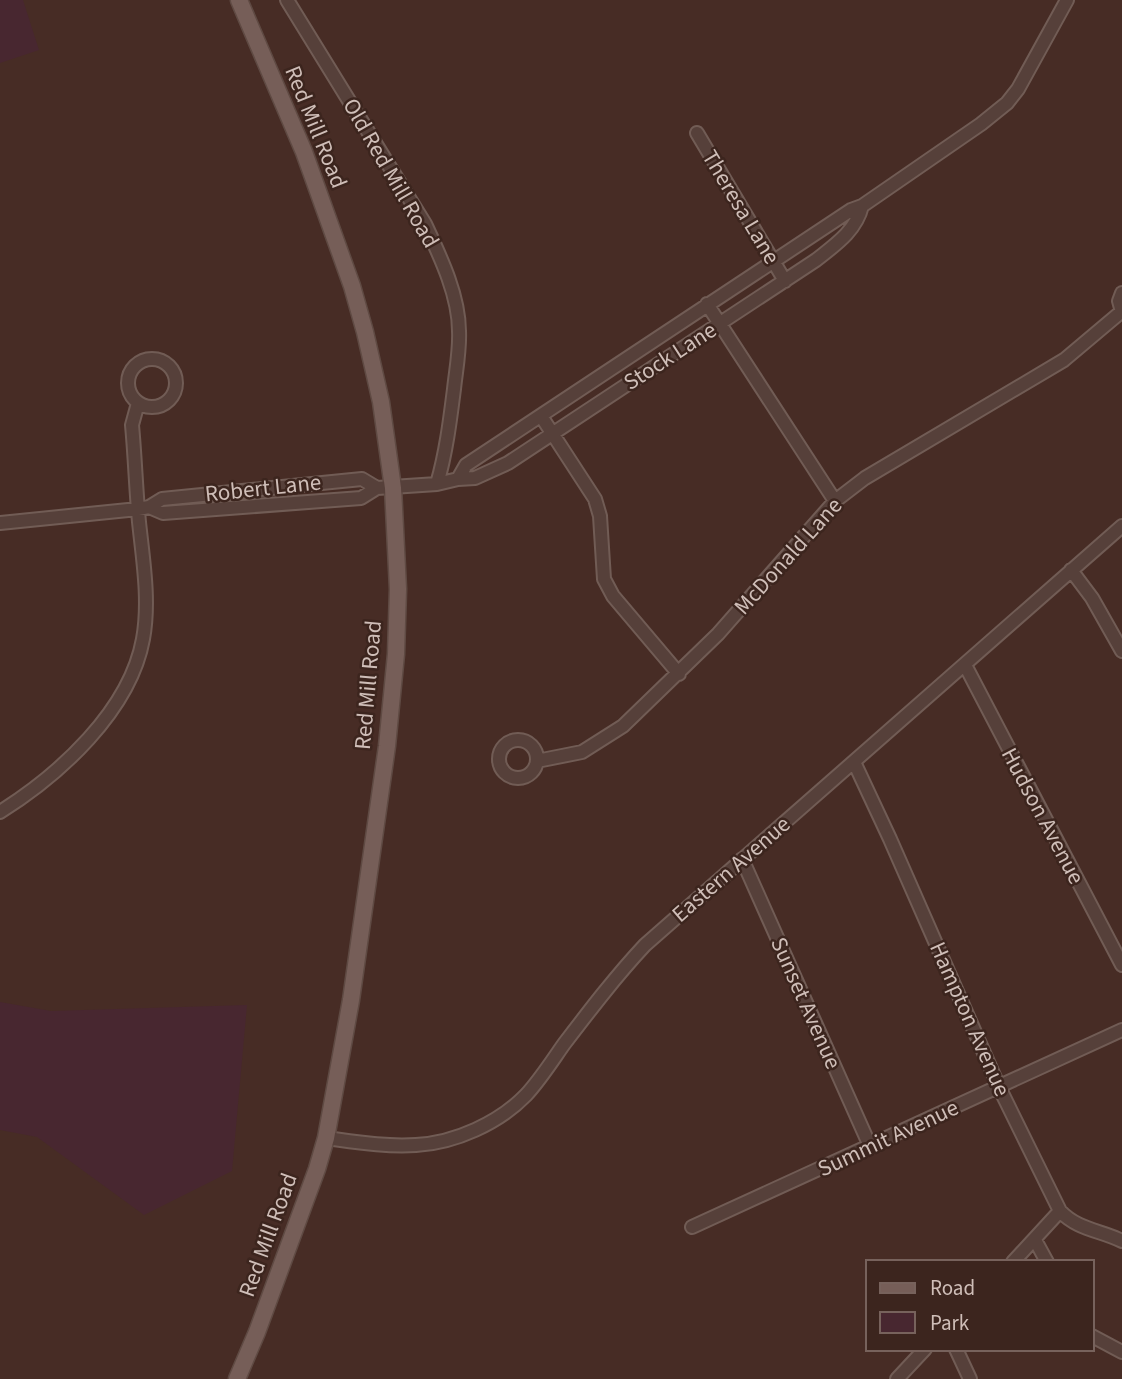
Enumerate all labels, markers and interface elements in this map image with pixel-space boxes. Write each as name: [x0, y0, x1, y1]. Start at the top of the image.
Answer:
street label: Red Mill Road: [276, 61, 356, 193]
street label: Old Red Mill Road: [335, 92, 447, 254]
street label: Theresa Lane: [694, 144, 788, 270]
street label: Stock Lane: [617, 314, 723, 398]
street label: Robert Lane: [203, 465, 323, 511]
street label: McDonald Lane: [726, 490, 850, 622]
street label: Red Mill Road: [346, 619, 390, 751]
street label: Hudson Avenue: [993, 742, 1093, 890]
street label: Eastern Avenue: [664, 808, 798, 930]
street label: Sunset Avenue: [762, 932, 850, 1074]
street label: Hampton Avenue: [921, 936, 1019, 1102]
street label: Summit Avenue: [812, 1091, 964, 1185]
street label: Red Mill Road: [230, 1168, 306, 1302]
legend: [866, 1260, 1094, 1351]
text: Road: [930, 1273, 975, 1303]
text: Park: [930, 1308, 970, 1338]

